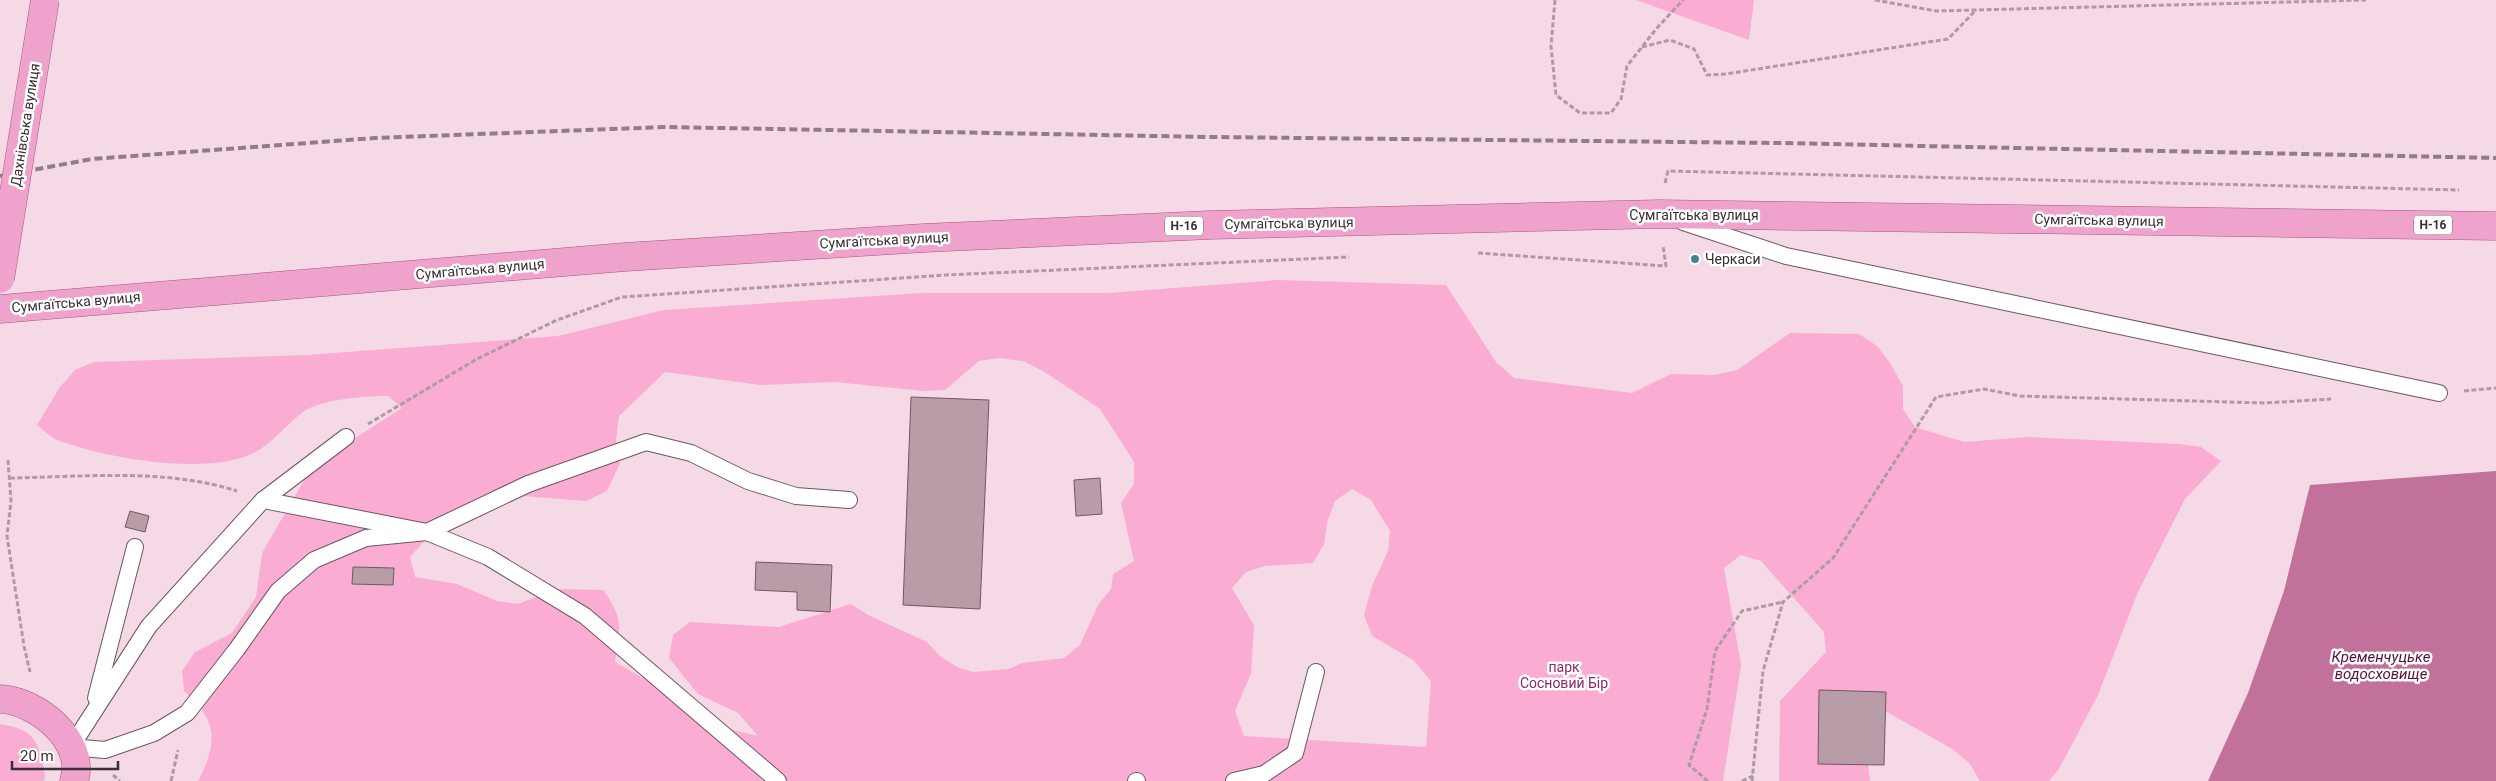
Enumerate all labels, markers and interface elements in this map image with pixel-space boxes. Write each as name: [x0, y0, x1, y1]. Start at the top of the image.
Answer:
street label: Дахнівська вулиця: [7, 62, 43, 188]
street label: Сумгаїтська вулиця: [1629, 207, 1759, 223]
street label: Сумгаїтська вулиця: [2034, 211, 2164, 229]
street label: Сумгаїтська вулиця: [1224, 214, 1354, 232]
road number: Н-16: [2414, 216, 2452, 234]
road number: Н-16: [1165, 217, 1203, 236]
street label: Сумгаїтська вулиця: [819, 229, 949, 251]
place label: Черкаси: [1705, 251, 1760, 267]
marker: Черкаси: [1689, 253, 1701, 265]
street label: Сумгаїтська вулиця: [415, 255, 545, 283]
street label: Сумгаїтська вулиця: [11, 288, 141, 316]
water label: Кременчуцьке водосховище: [2332, 648, 2431, 683]
park label: парк Сосновий Бір: [1520, 659, 1608, 691]
scale bar: [12, 738, 119, 770]
text: 20 m: [20, 747, 54, 765]

